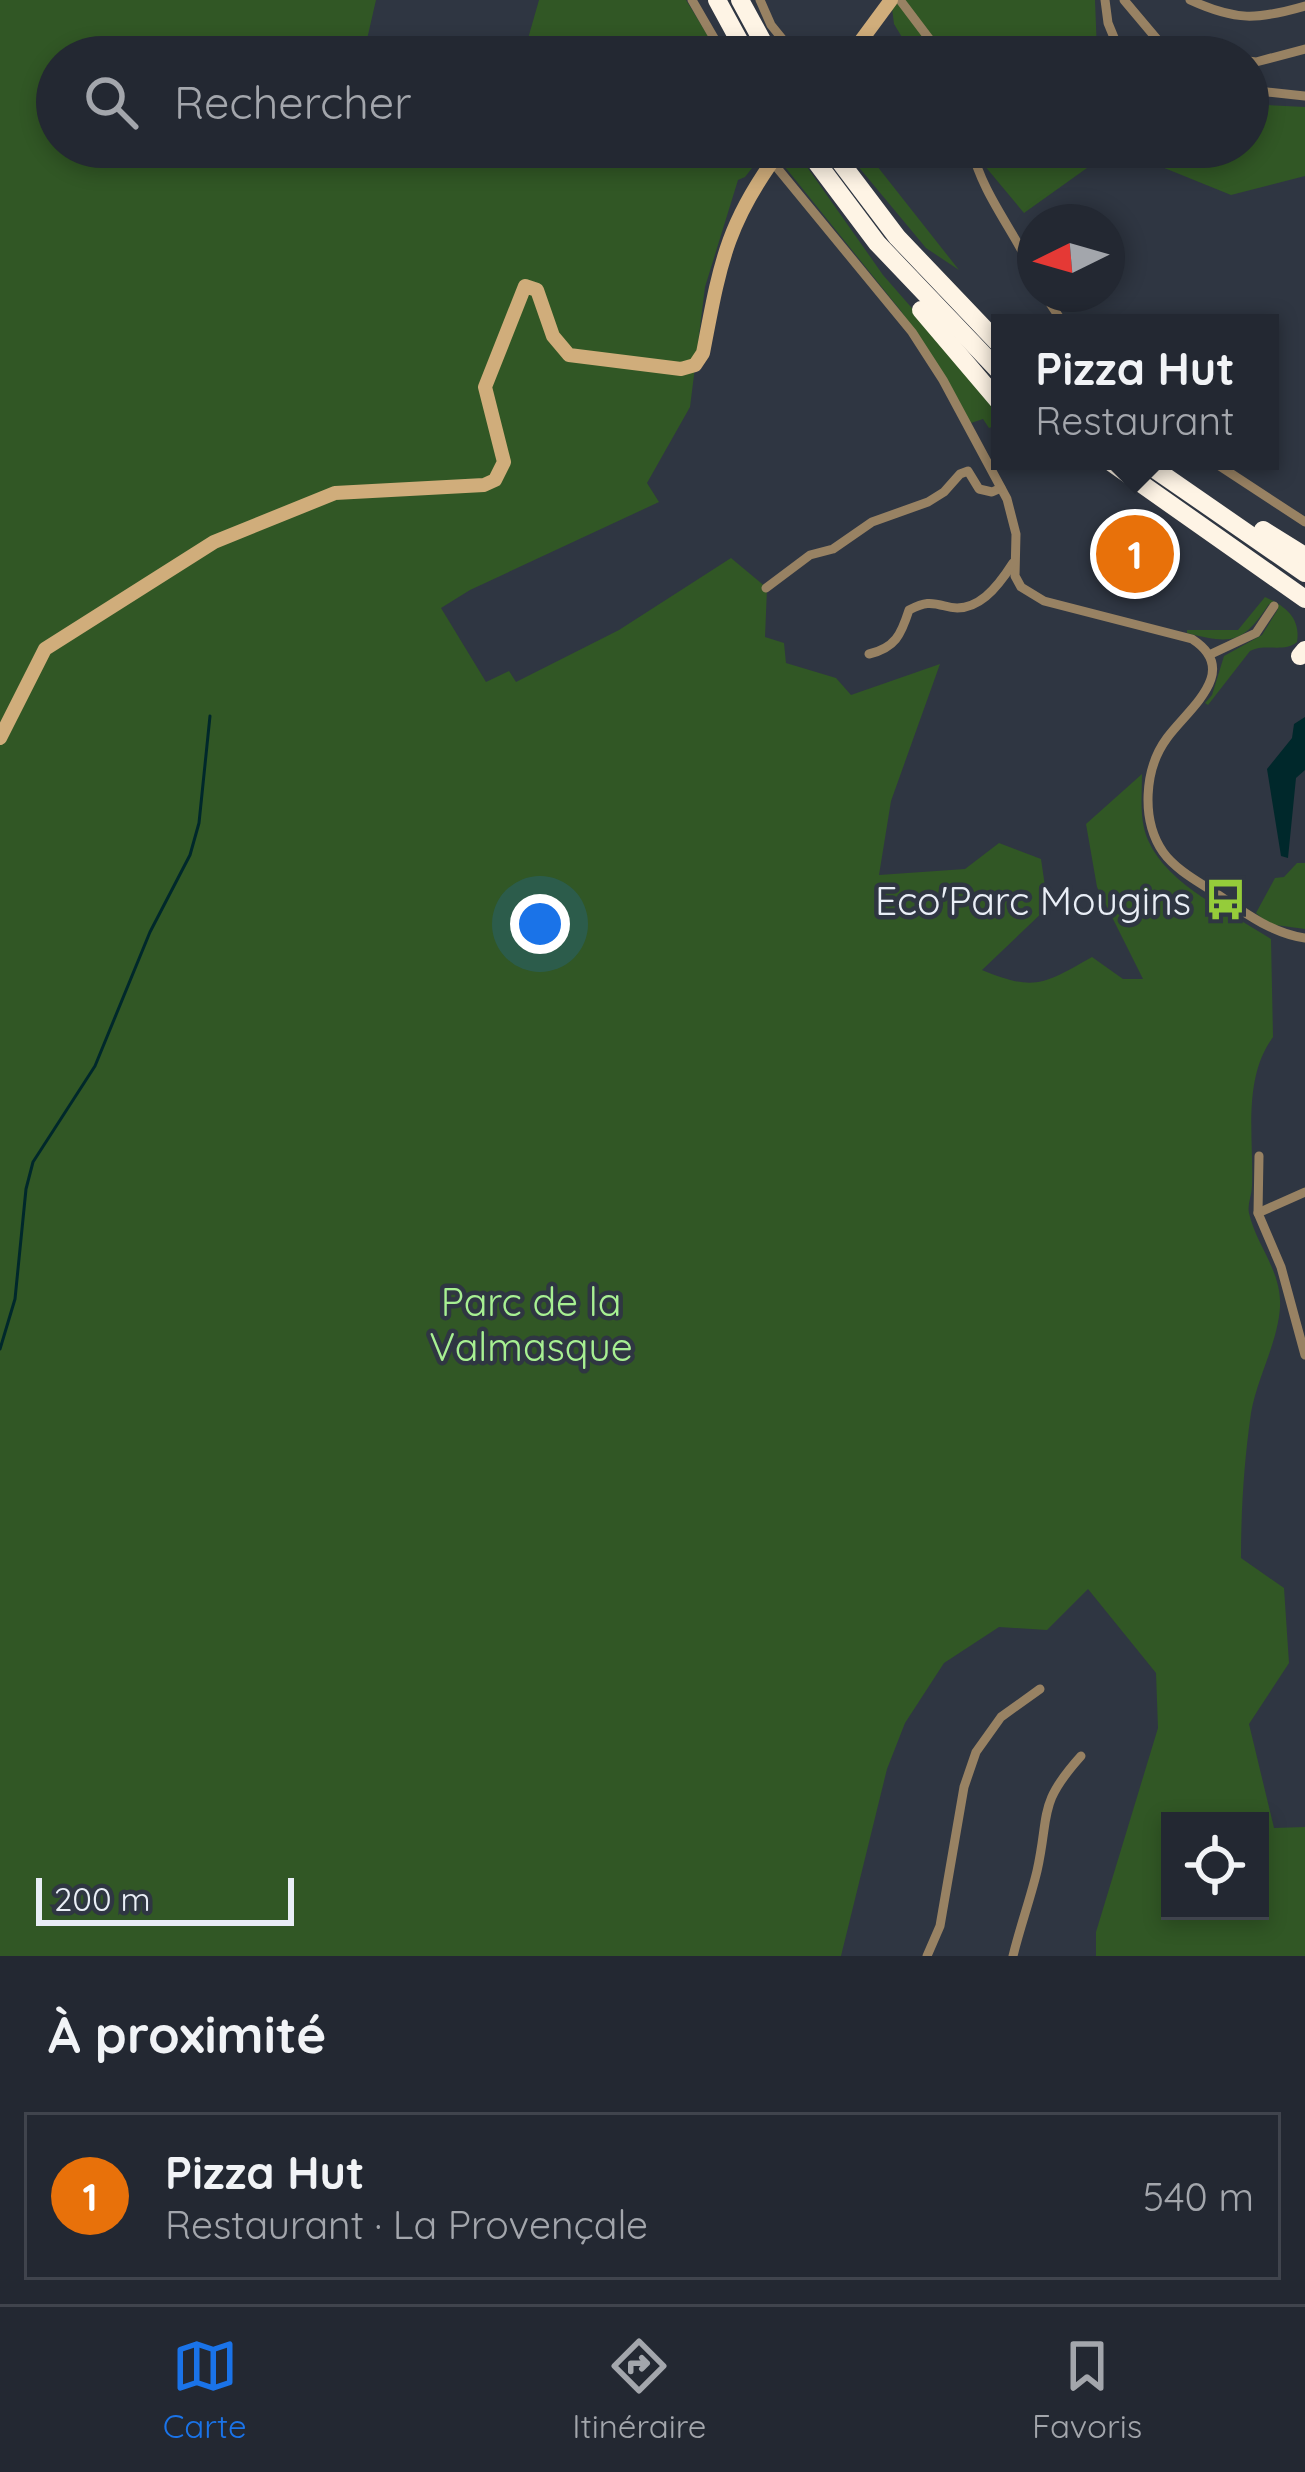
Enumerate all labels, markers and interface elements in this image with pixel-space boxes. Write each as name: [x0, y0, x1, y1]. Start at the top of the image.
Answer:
search box: [36, 36, 1269, 168]
icon: search: [78, 69, 144, 135]
text: Rechercher: [174, 74, 412, 130]
north arrow: [1017, 204, 1125, 312]
popup: [991, 314, 1279, 470]
text: Pizza Hut: [1035, 340, 1235, 396]
text: Restaurant: [1035, 396, 1234, 445]
pin: 1: [1096, 509, 1174, 599]
place label: Eco'Parc Mougins: [875, 876, 1191, 925]
bus stop icon: Eco'Parc Mougins: [1202, 877, 1248, 923]
your location: [510, 894, 570, 954]
park label: Parc de la Valmasque: [429, 1277, 633, 1371]
map controls: [1161, 1812, 1269, 1920]
button: locate: [1161, 1812, 1269, 1920]
scale bar: [36, 1872, 294, 1925]
text: 200 m: [54, 1878, 151, 1919]
text: À proximité: [48, 2002, 326, 2066]
text: Pizza Hut: [165, 2144, 364, 2200]
text: 1: [82, 2172, 98, 2221]
text: 540 m: [1143, 2172, 1254, 2221]
text: Restaurant · La Provençale: [165, 2200, 648, 2249]
tab: Carte: [163, 2333, 247, 2446]
tab: Itinéraire: [572, 2333, 707, 2446]
tab: Favoris: [1032, 2333, 1142, 2446]

